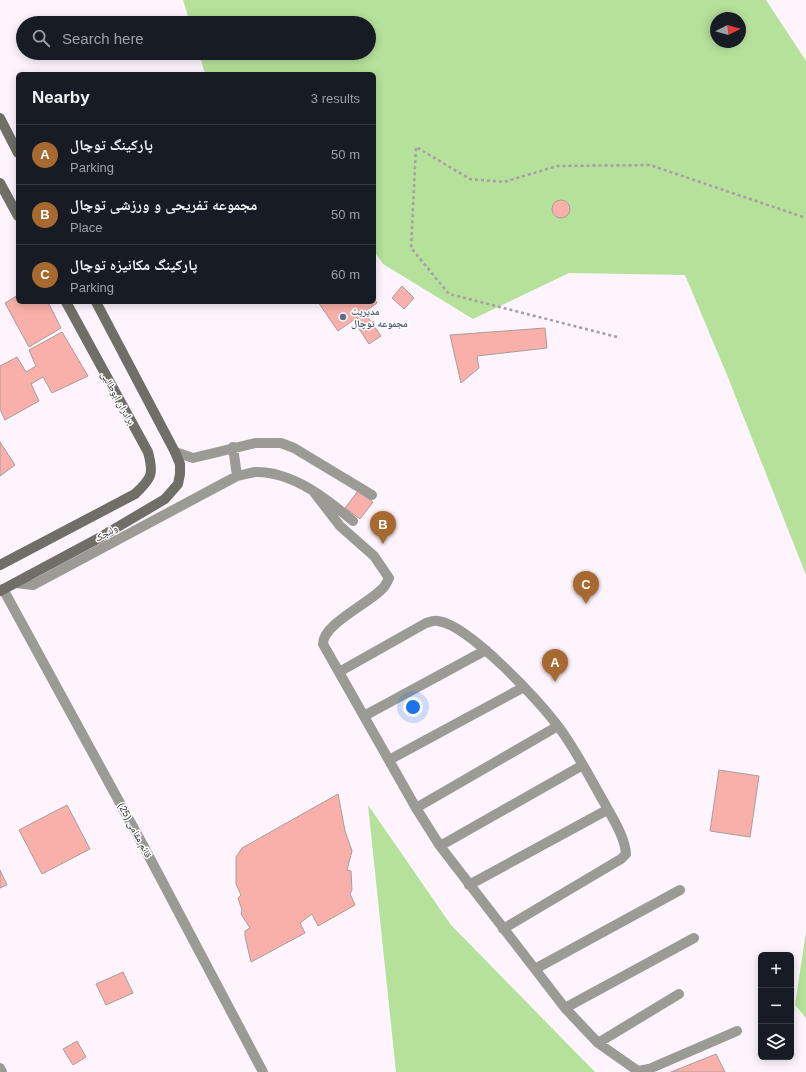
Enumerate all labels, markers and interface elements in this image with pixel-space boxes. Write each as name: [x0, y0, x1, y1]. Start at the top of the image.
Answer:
north arrow: [710, 12, 746, 48]
search box: [16, 16, 376, 60]
icon: search: [30, 27, 52, 49]
text: Search here: [62, 30, 144, 47]
text: Nearby: [32, 88, 90, 107]
text: 3 results: [311, 91, 360, 106]
text: پارکینگ توچال: [70, 136, 153, 153]
text: A: [40, 147, 50, 162]
text: 50 m: [331, 147, 360, 162]
text: Parking: [70, 160, 114, 175]
text: مجموعه تفریحی و ورزشی توچال: [70, 196, 257, 213]
text: B: [40, 207, 50, 222]
text: 50 m: [331, 207, 360, 222]
text: Place: [70, 220, 103, 235]
text: پارکینگ مکانیزه توچال: [70, 256, 197, 273]
text: C: [40, 267, 50, 282]
text: 60 m: [331, 267, 360, 282]
text: Parking: [70, 280, 114, 295]
place label: مدیریت مجموعه توچال: [351, 306, 408, 330]
marker: مدیریت مجموعه توچال: [338, 312, 348, 322]
street label: برادران ابوطالبی: [98, 370, 137, 427]
pin: B: [370, 511, 396, 544]
street label: ولنجک: [93, 522, 120, 544]
pin: C: [573, 571, 599, 604]
pin: A: [542, 649, 568, 682]
your location: [403, 697, 423, 717]
street label: قائم مقامی (25): [114, 801, 154, 860]
map controls: [758, 952, 794, 1060]
button: +: [758, 952, 794, 988]
button: −: [758, 988, 794, 1024]
button: layers: [758, 1024, 794, 1060]

